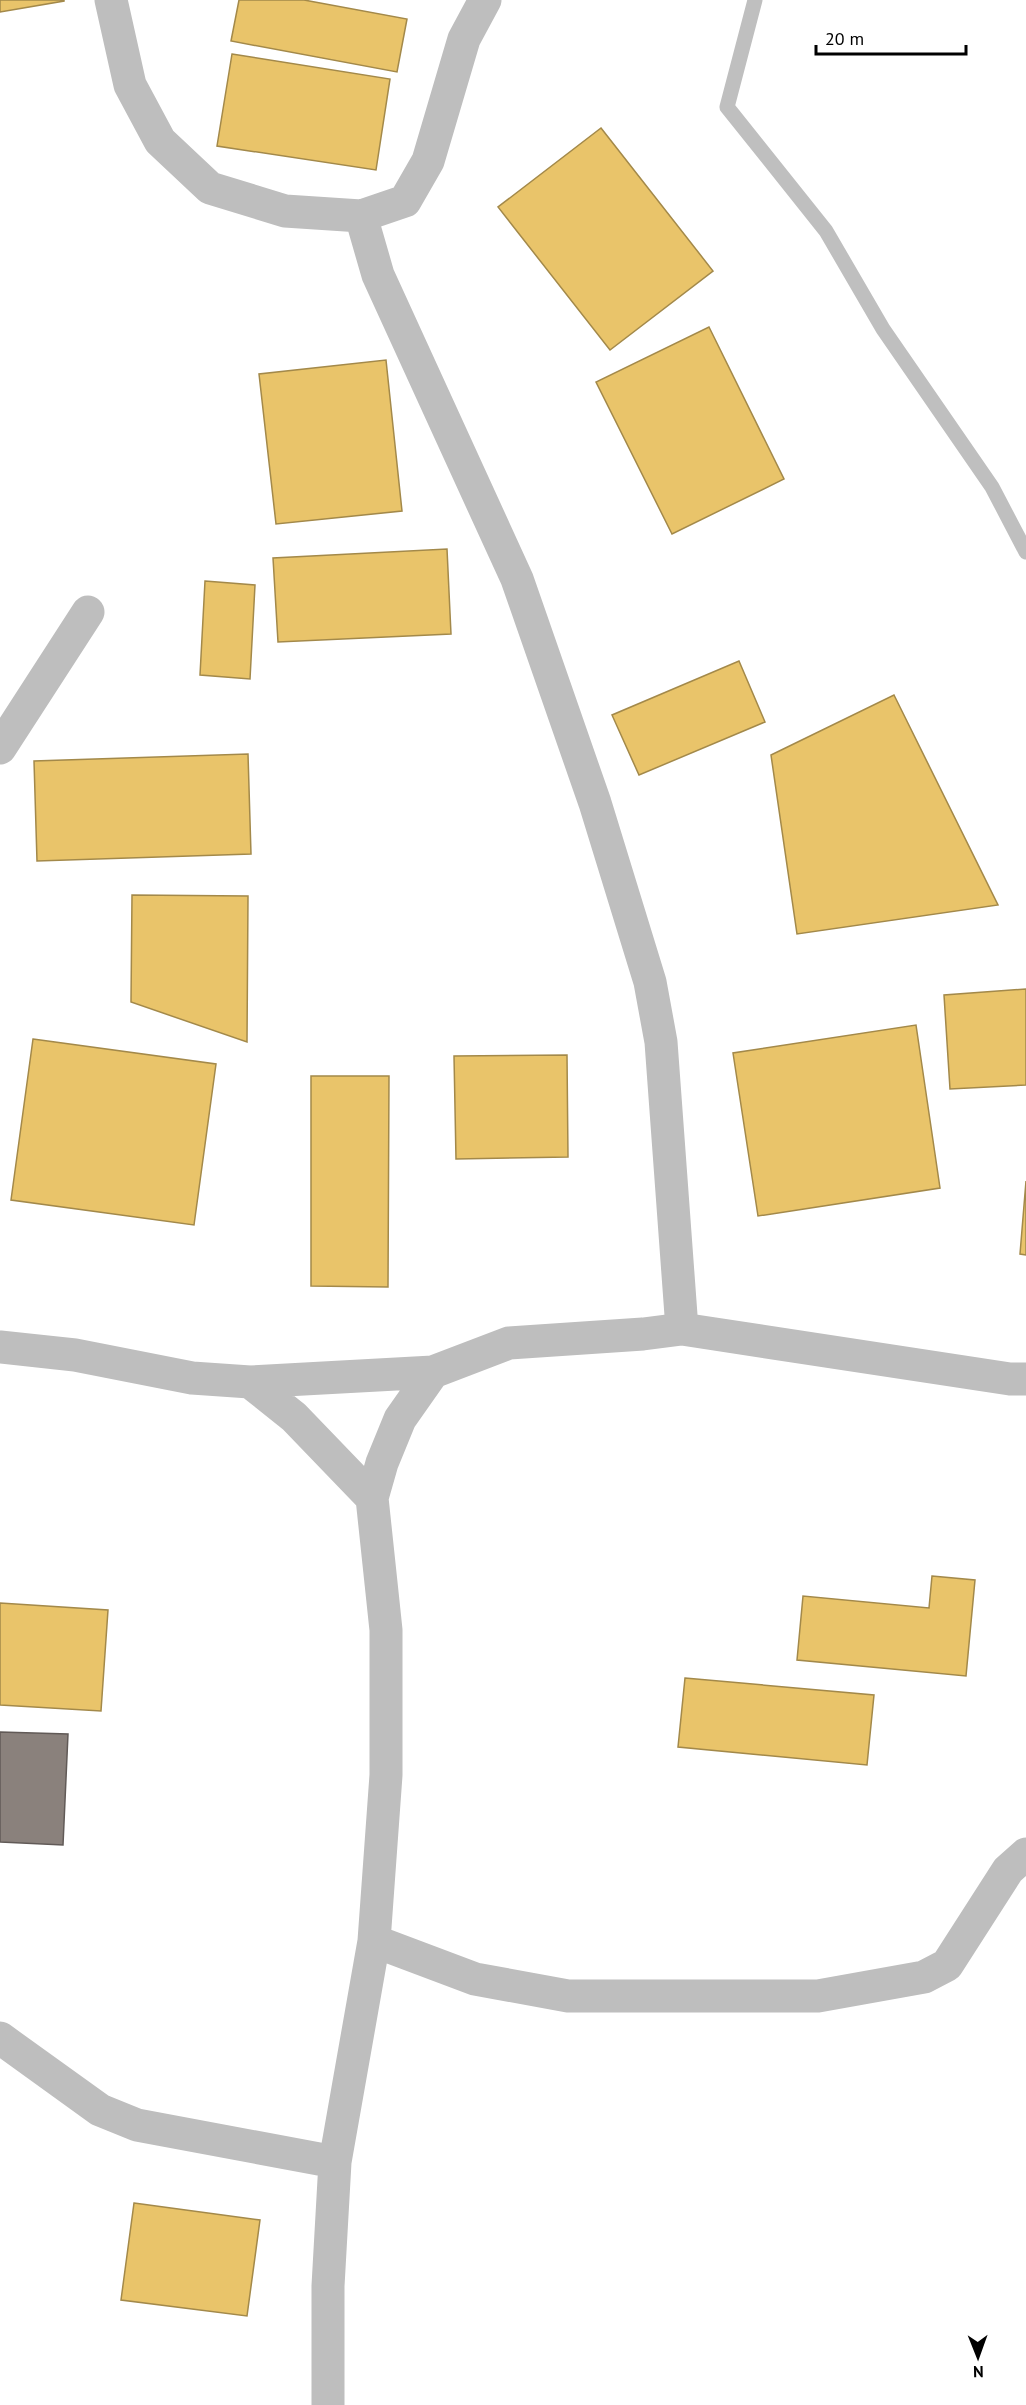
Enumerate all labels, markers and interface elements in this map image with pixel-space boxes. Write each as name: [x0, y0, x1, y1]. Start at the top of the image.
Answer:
scale bar: [816, 18, 966, 56]
text: 20 m: [825, 27, 864, 50]
north arrow: [948, 2327, 1008, 2387]
text: N: [973, 2362, 984, 2382]

